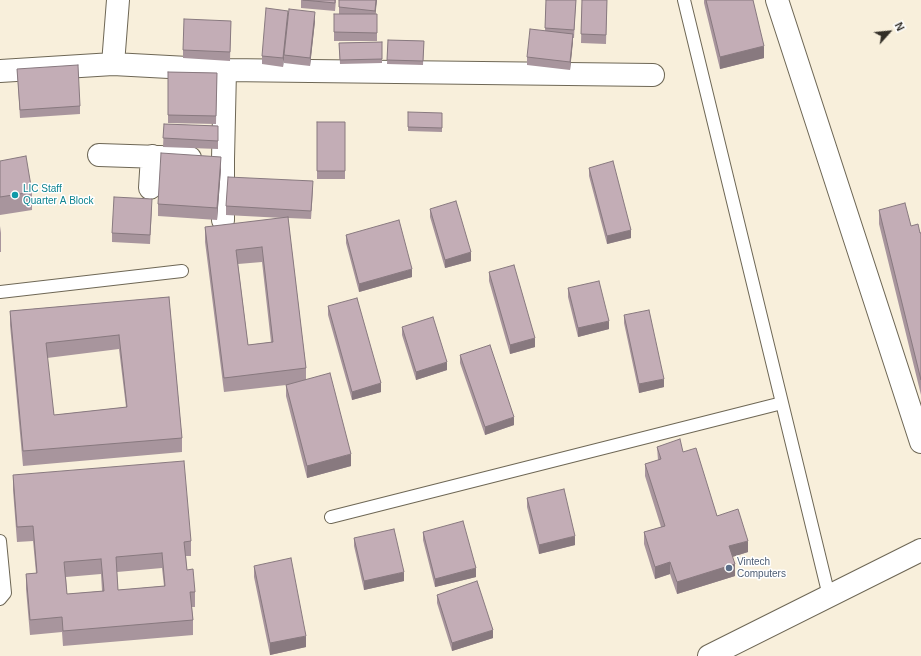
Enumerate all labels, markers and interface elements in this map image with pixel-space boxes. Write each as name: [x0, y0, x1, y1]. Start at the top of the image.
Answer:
north arrow: [869, 12, 909, 52]
text: N: [893, 20, 907, 33]
place label: LIC Staff Quarter A Block: [23, 183, 94, 206]
marker: LIC Staff Quarter A Block: [10, 190, 20, 200]
place label: Vintech Computers: [737, 556, 786, 580]
marker: Vintech Computers: [724, 563, 734, 573]

